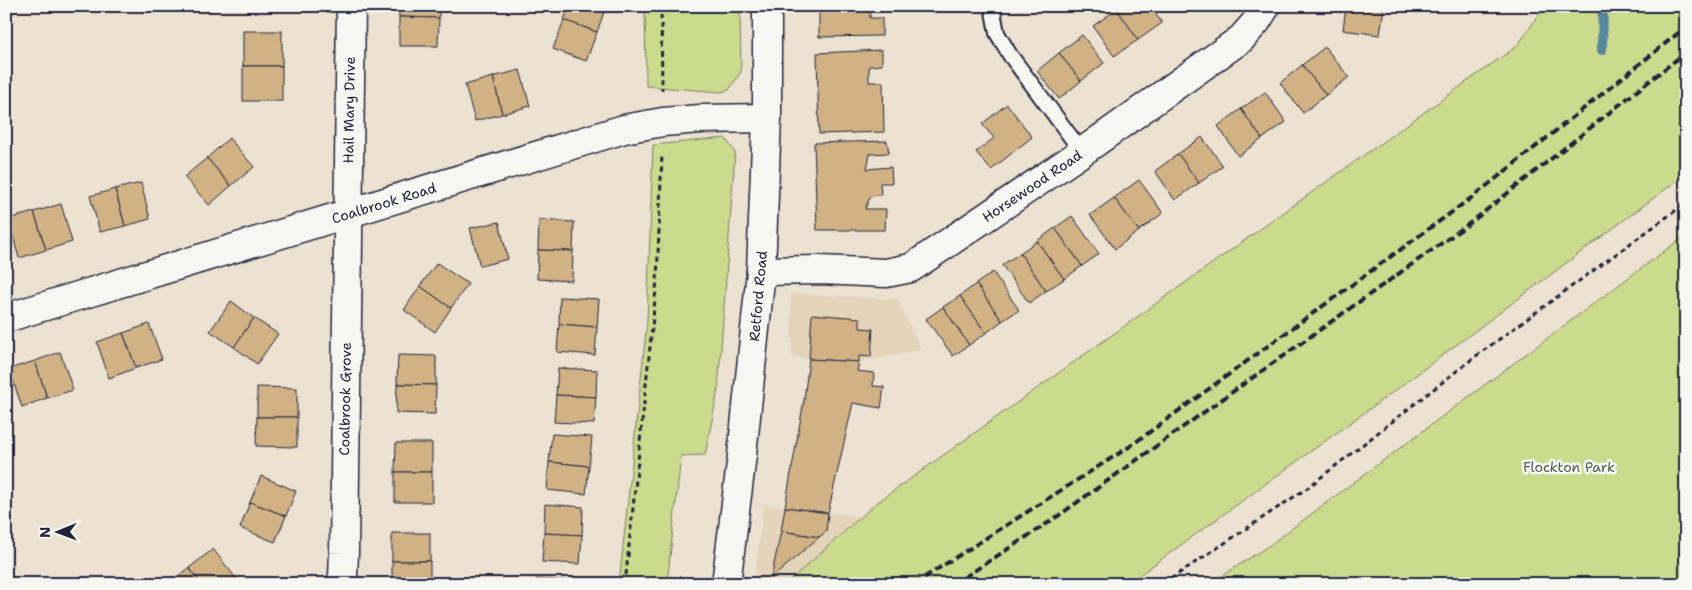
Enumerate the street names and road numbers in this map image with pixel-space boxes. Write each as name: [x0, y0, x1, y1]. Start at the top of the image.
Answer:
street label: Hail Mary Drive: [339, 56, 359, 164]
street label: Horsewood Road: [979, 146, 1086, 226]
street label: Coalbrook Road: [330, 179, 439, 227]
street label: Retford Road: [745, 250, 771, 342]
street label: Coalbrook Grove: [335, 342, 355, 456]

